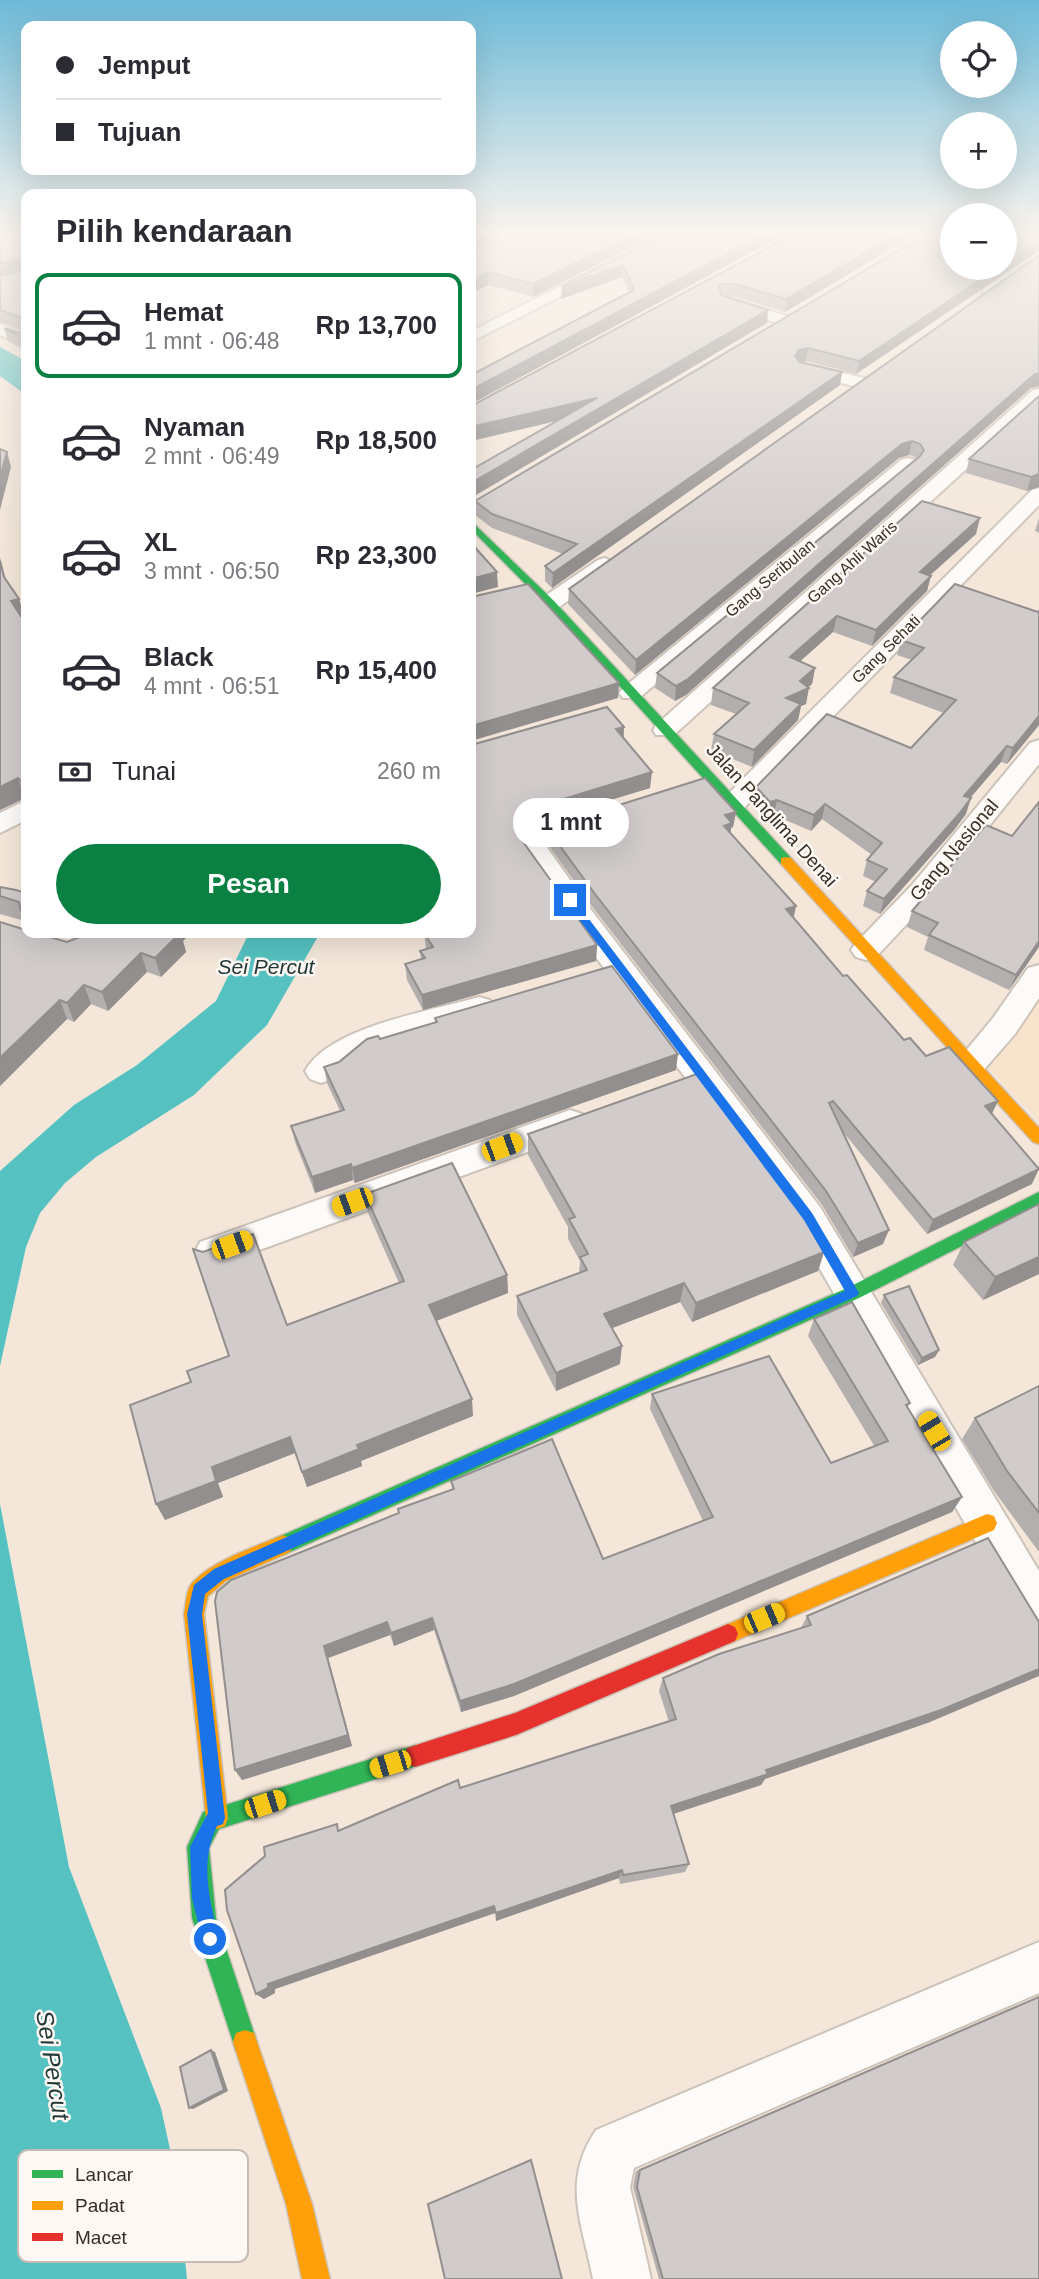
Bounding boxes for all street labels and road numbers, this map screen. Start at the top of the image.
street label: Gang Ahli Waris [804,518,900,606]
street label: Gang Seribulan [722,536,818,620]
street label: Gang Sehati [849,612,923,686]
street label: Jalan Panglima Denai [702,739,842,891]
street label: Gang Nasional [906,795,1002,905]

